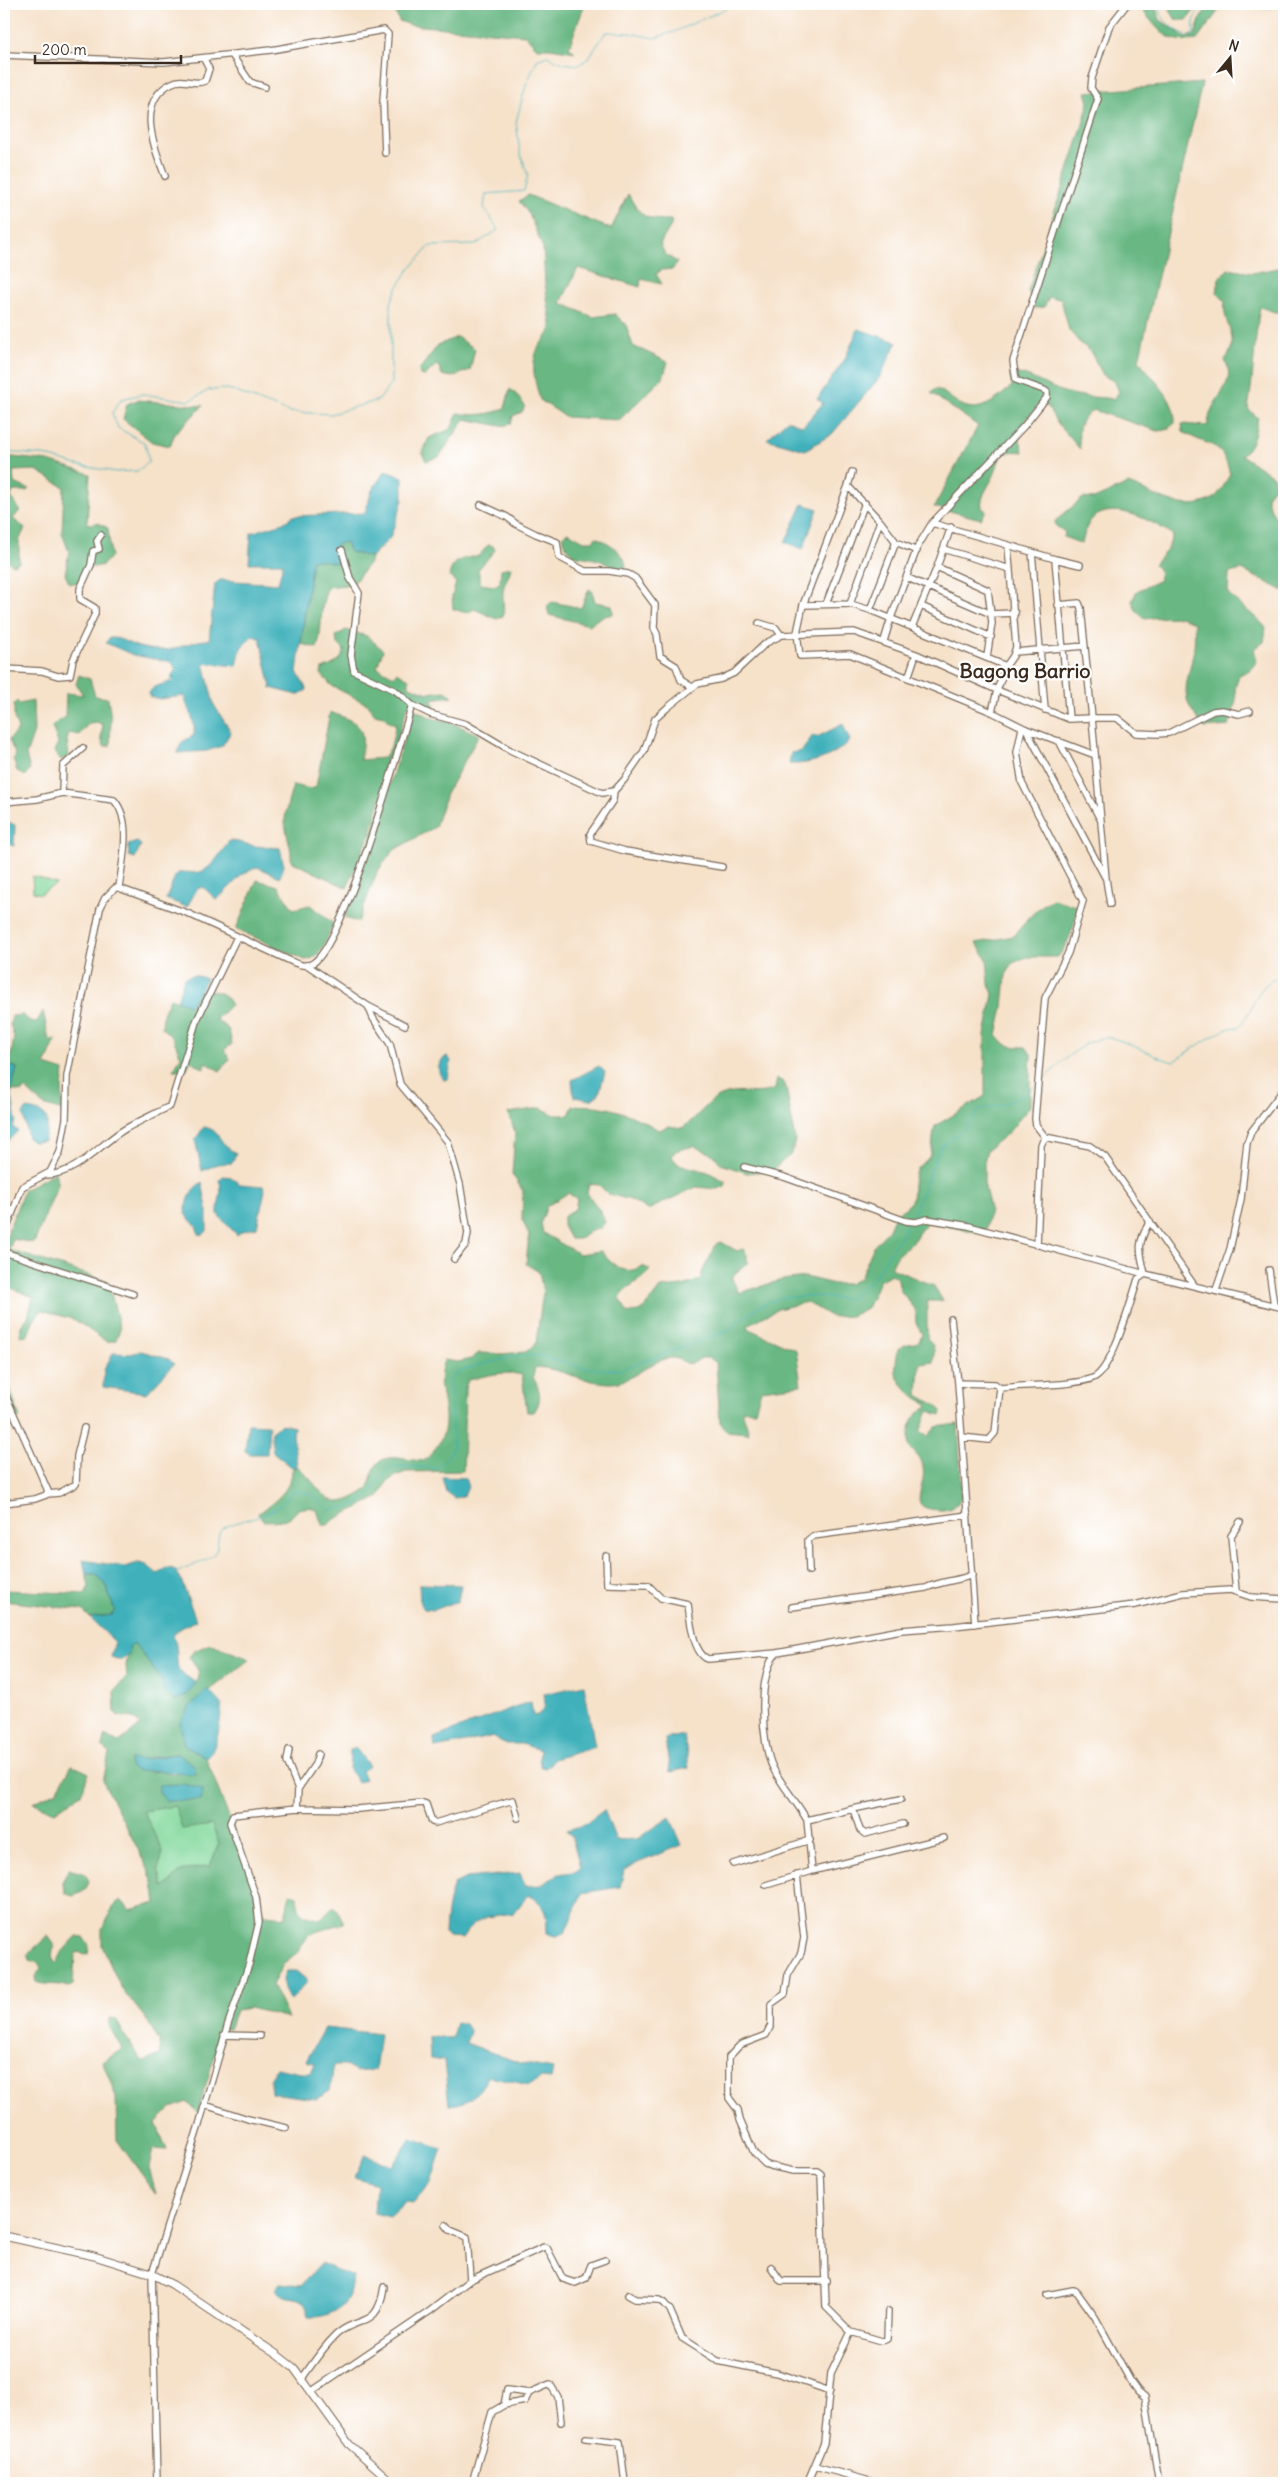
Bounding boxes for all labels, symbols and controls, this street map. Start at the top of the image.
scale bar [35,32,181,64]
north arrow [1206,32,1256,82]
text: N [1227,36,1241,56]
text: 200 m [42,40,87,59]
district label: Bagong Barrio [960,658,1090,683]

